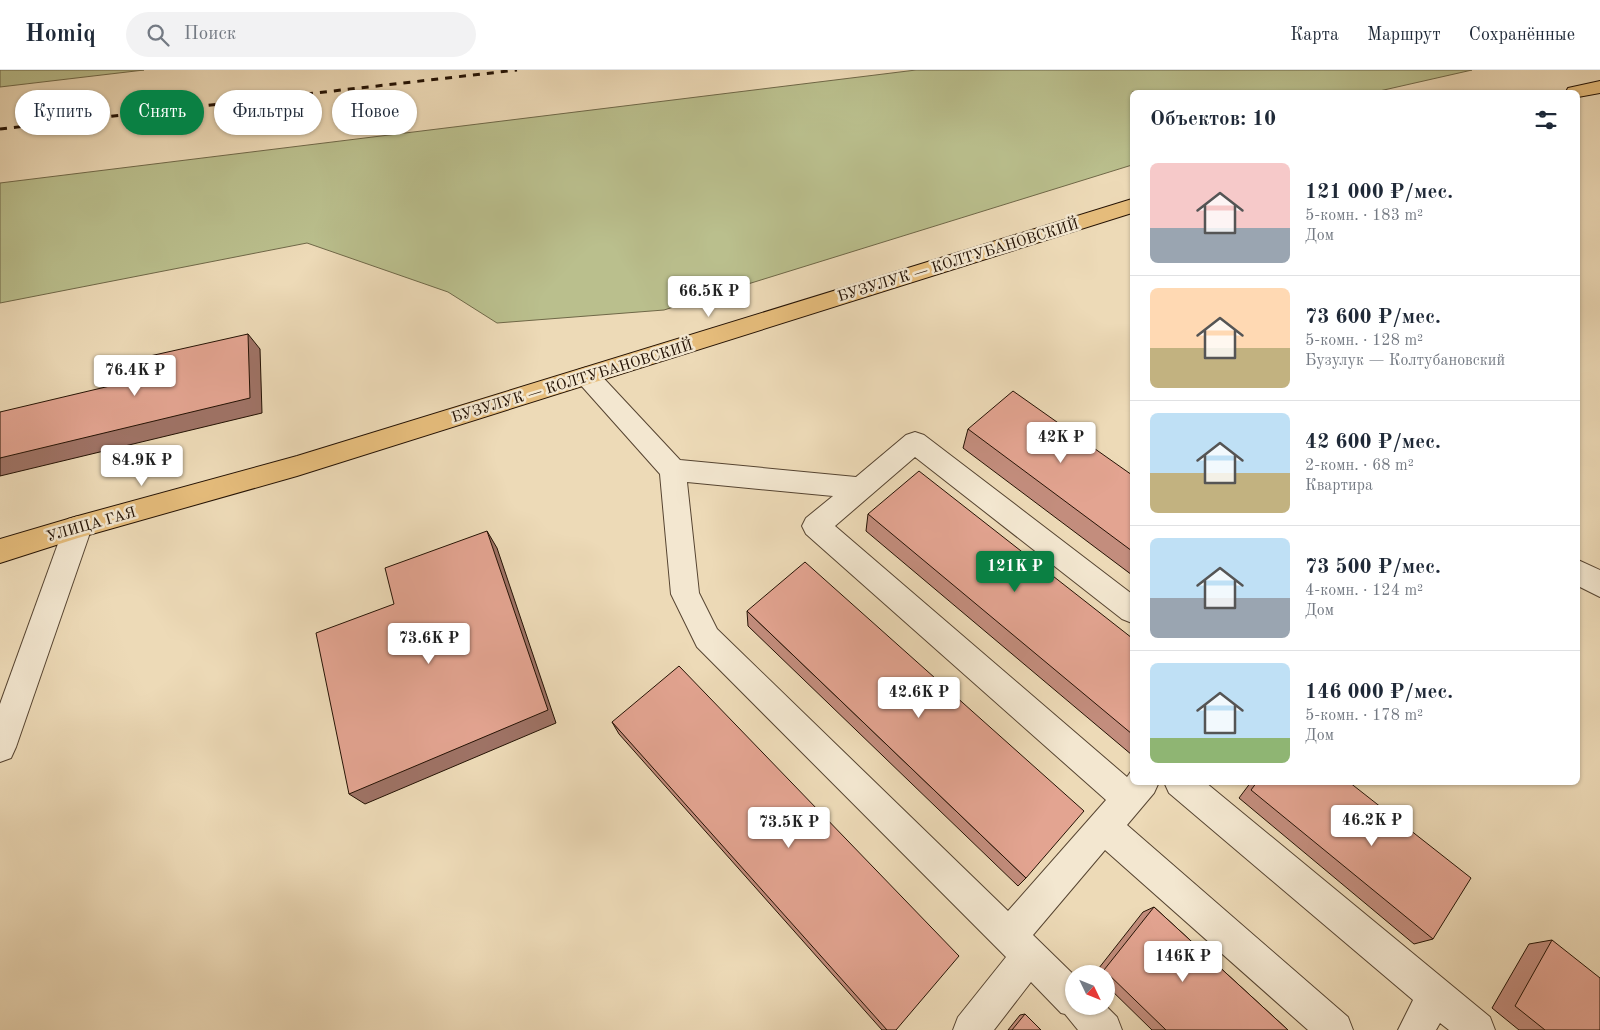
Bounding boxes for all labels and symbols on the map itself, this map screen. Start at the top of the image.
street label: БУЗУЛУК — КОЛТУБАНОВСКИЙ [835,214,1081,305]
pin: 66.5K ₽ [663,276,755,318]
street label: БУЗУЛУК — КОЛТУБАНОВСКИЙ [449,335,695,426]
pin: 76.4K ₽ [89,354,181,397]
pin: 42K ₽ [1026,422,1096,464]
pin: 84.9K ₽ [96,444,188,487]
street label: УЛИЦА ГАЯ [45,506,138,545]
pin: 121K ₽ [974,550,1056,593]
pin: 73.6K ₽ [383,622,475,665]
pin: 42.6K ₽ [873,676,965,719]
pin: 46.2K ₽ [1326,804,1418,847]
pin: 73.5K ₽ [743,806,835,849]
pin: 146K ₽ [1142,940,1224,983]
north arrow [1065,965,1115,1015]

